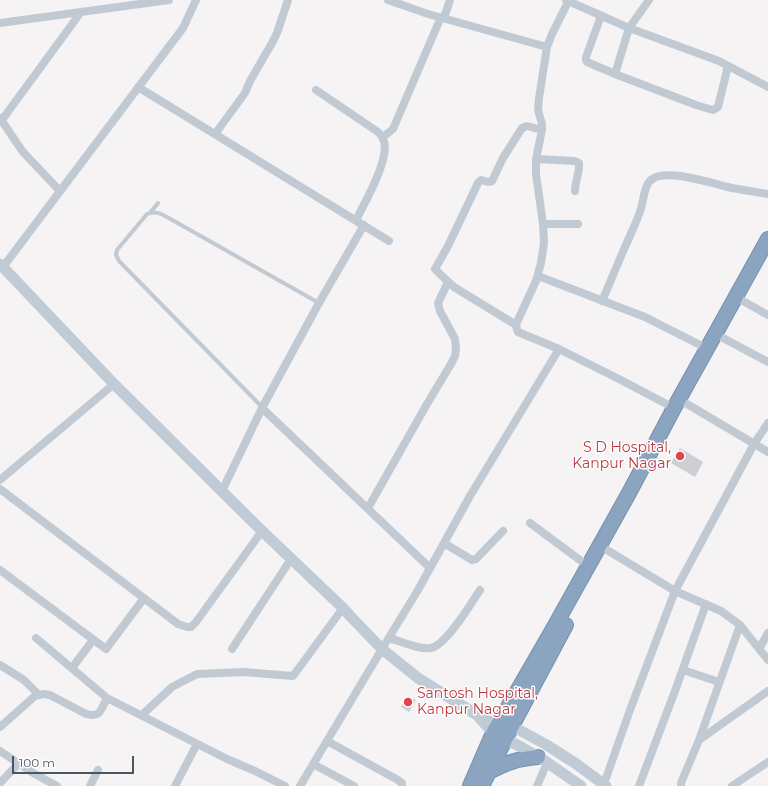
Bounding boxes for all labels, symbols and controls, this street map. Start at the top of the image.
place label: S D Hospital, Kanpur Nagar [572,440,671,472]
marker: S D Hospital, Kanpur Nagar [674,450,686,462]
place label: Santosh Hospital, Kanpur Nagar [417,686,538,718]
marker: Santosh Hospital, Kanpur Nagar [402,696,414,708]
scale bar [14,748,136,774]
text: 100 m [19,755,55,770]

